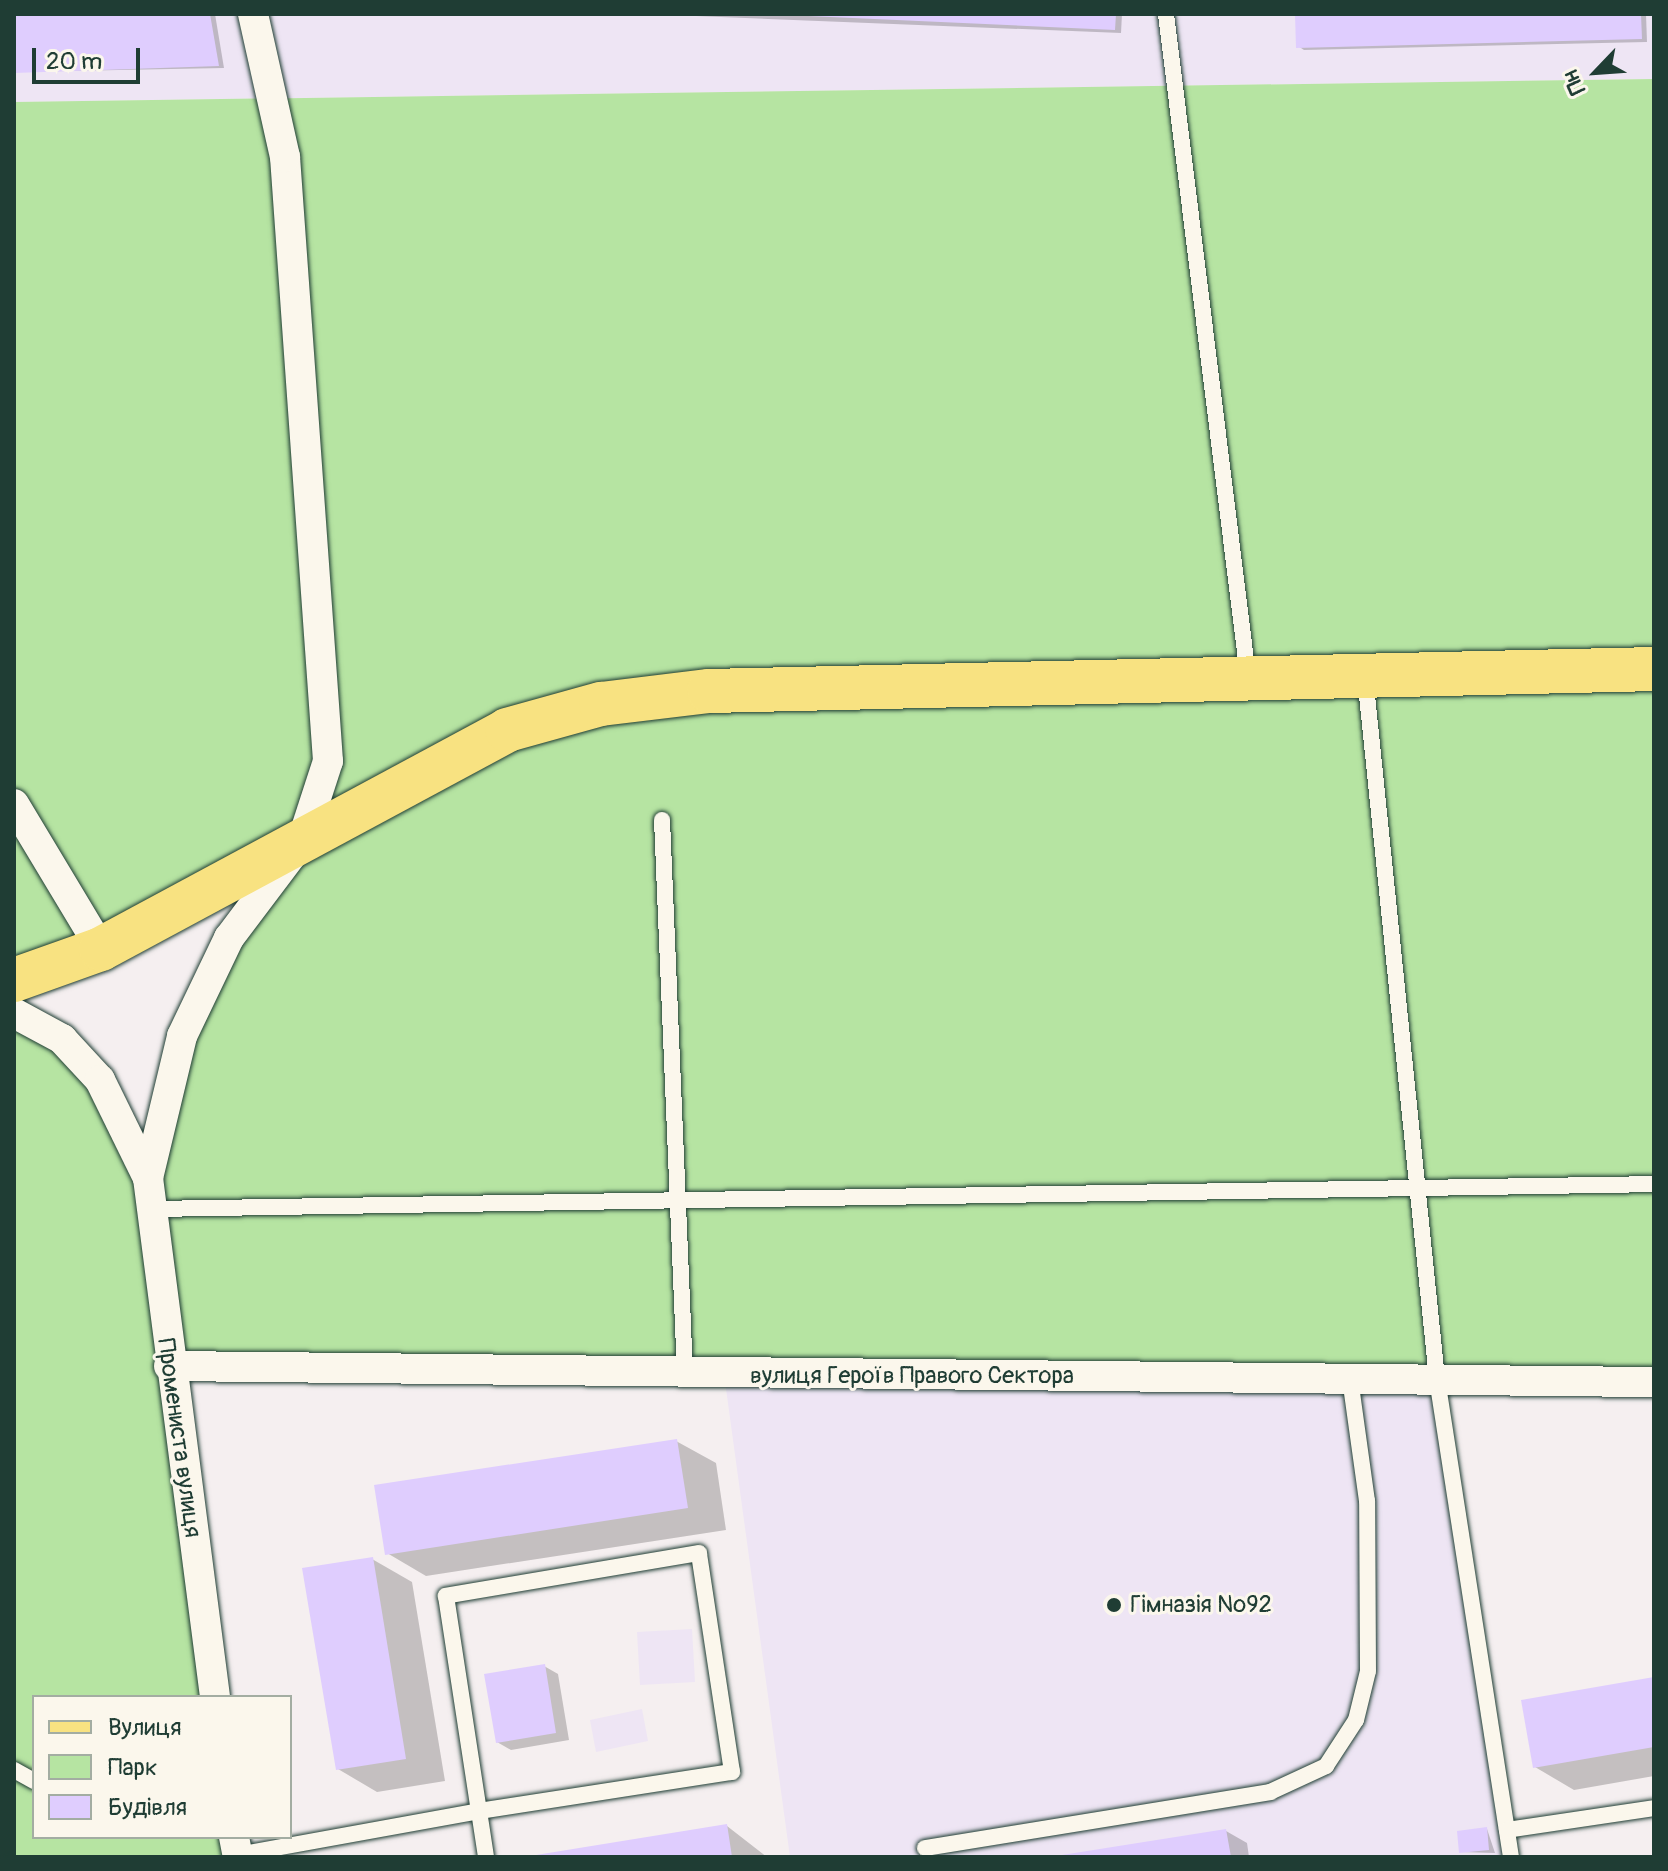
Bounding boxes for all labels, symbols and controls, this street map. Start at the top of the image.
scale bar [36,32,144,82]
north arrow [1556,32,1636,112]
text: 20 m [46,47,102,76]
text: Пн [1556,65,1592,99]
street label: Промениста вулиця [151,1337,207,1539]
street label: вулиця Героїв Правого Сектора [750,1362,1074,1390]
place label: Гімназія №92 [1130,1591,1272,1619]
marker: Гімназія №92 [1105,1596,1123,1614]
legend [32,1695,292,1839]
text: Вулиця [108,1713,181,1742]
text: Парк [108,1753,157,1782]
text: Будівля [108,1793,187,1822]

